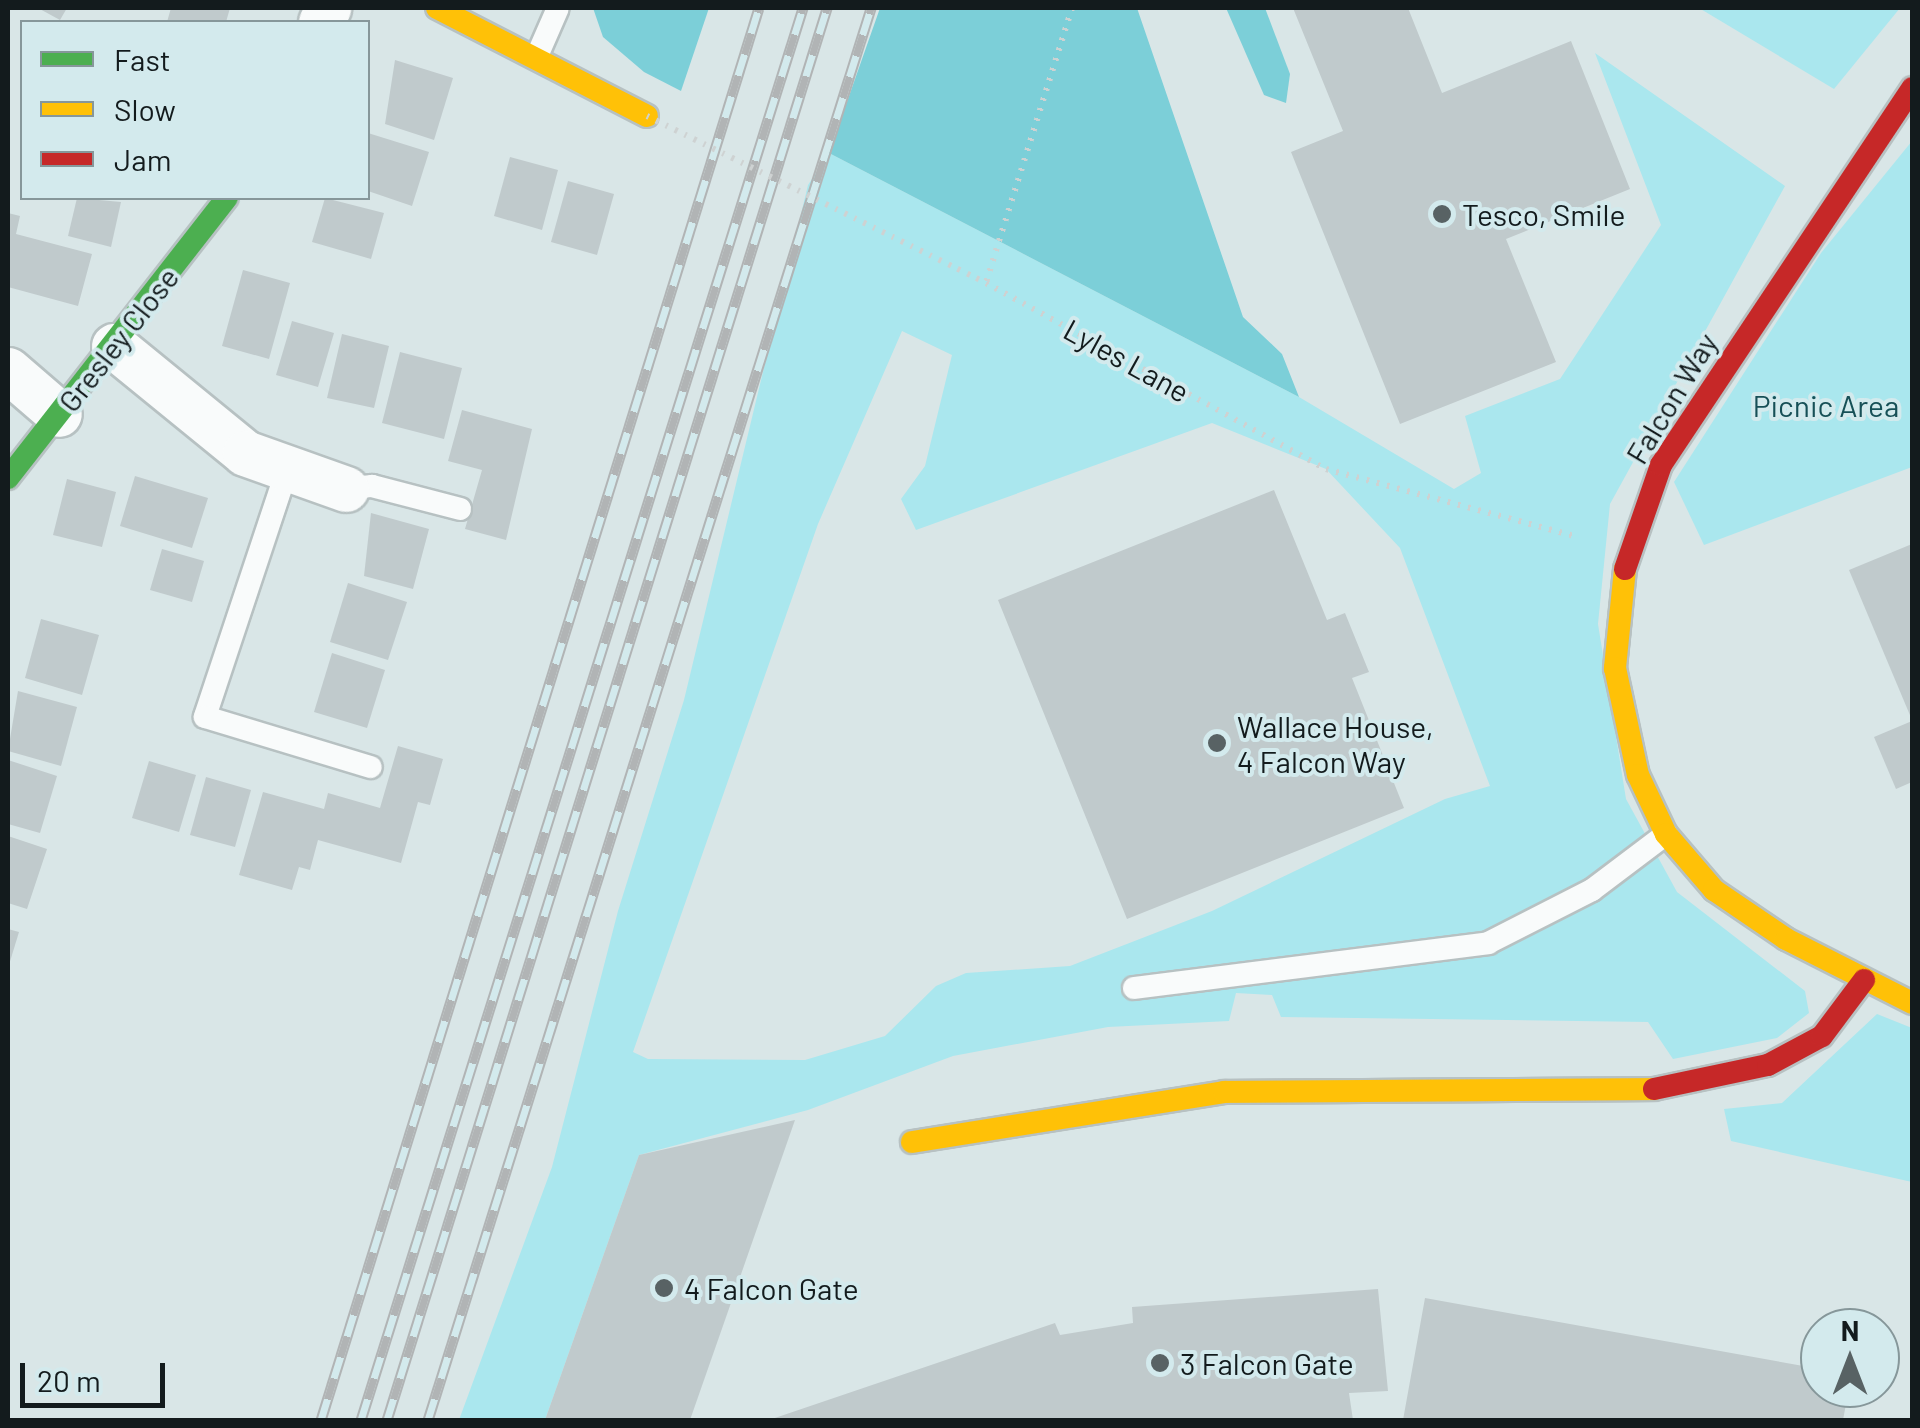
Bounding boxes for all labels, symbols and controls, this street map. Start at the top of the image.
legend [20,20,370,200]
text: Fast [114,41,171,77]
text: Slow [114,91,176,127]
text: Jam [114,141,171,177]
place label: Tesco, Smile [1462,196,1625,232]
marker: Tesco, Smile [1431,203,1453,225]
street label: Gresley Close [50,260,186,418]
street label: Lyles Lane [1058,311,1196,409]
street label: Falcon Way [1618,326,1724,470]
park label: Picnic Area [1753,387,1899,423]
place label: Wallace House, 4 Falcon Way [1237,708,1434,778]
marker: Wallace House, 4 Falcon Way [1206,732,1228,754]
place label: 4 Falcon Gate [684,1270,859,1306]
marker: 4 Falcon Gate [653,1277,675,1299]
north arrow [1800,1308,1900,1408]
text: N [1841,1313,1859,1347]
scale bar [25,1343,170,1405]
place label: 3 Falcon Gate [1180,1345,1354,1381]
marker: 3 Falcon Gate [1149,1352,1171,1374]
text: 20 m [37,1362,101,1398]

